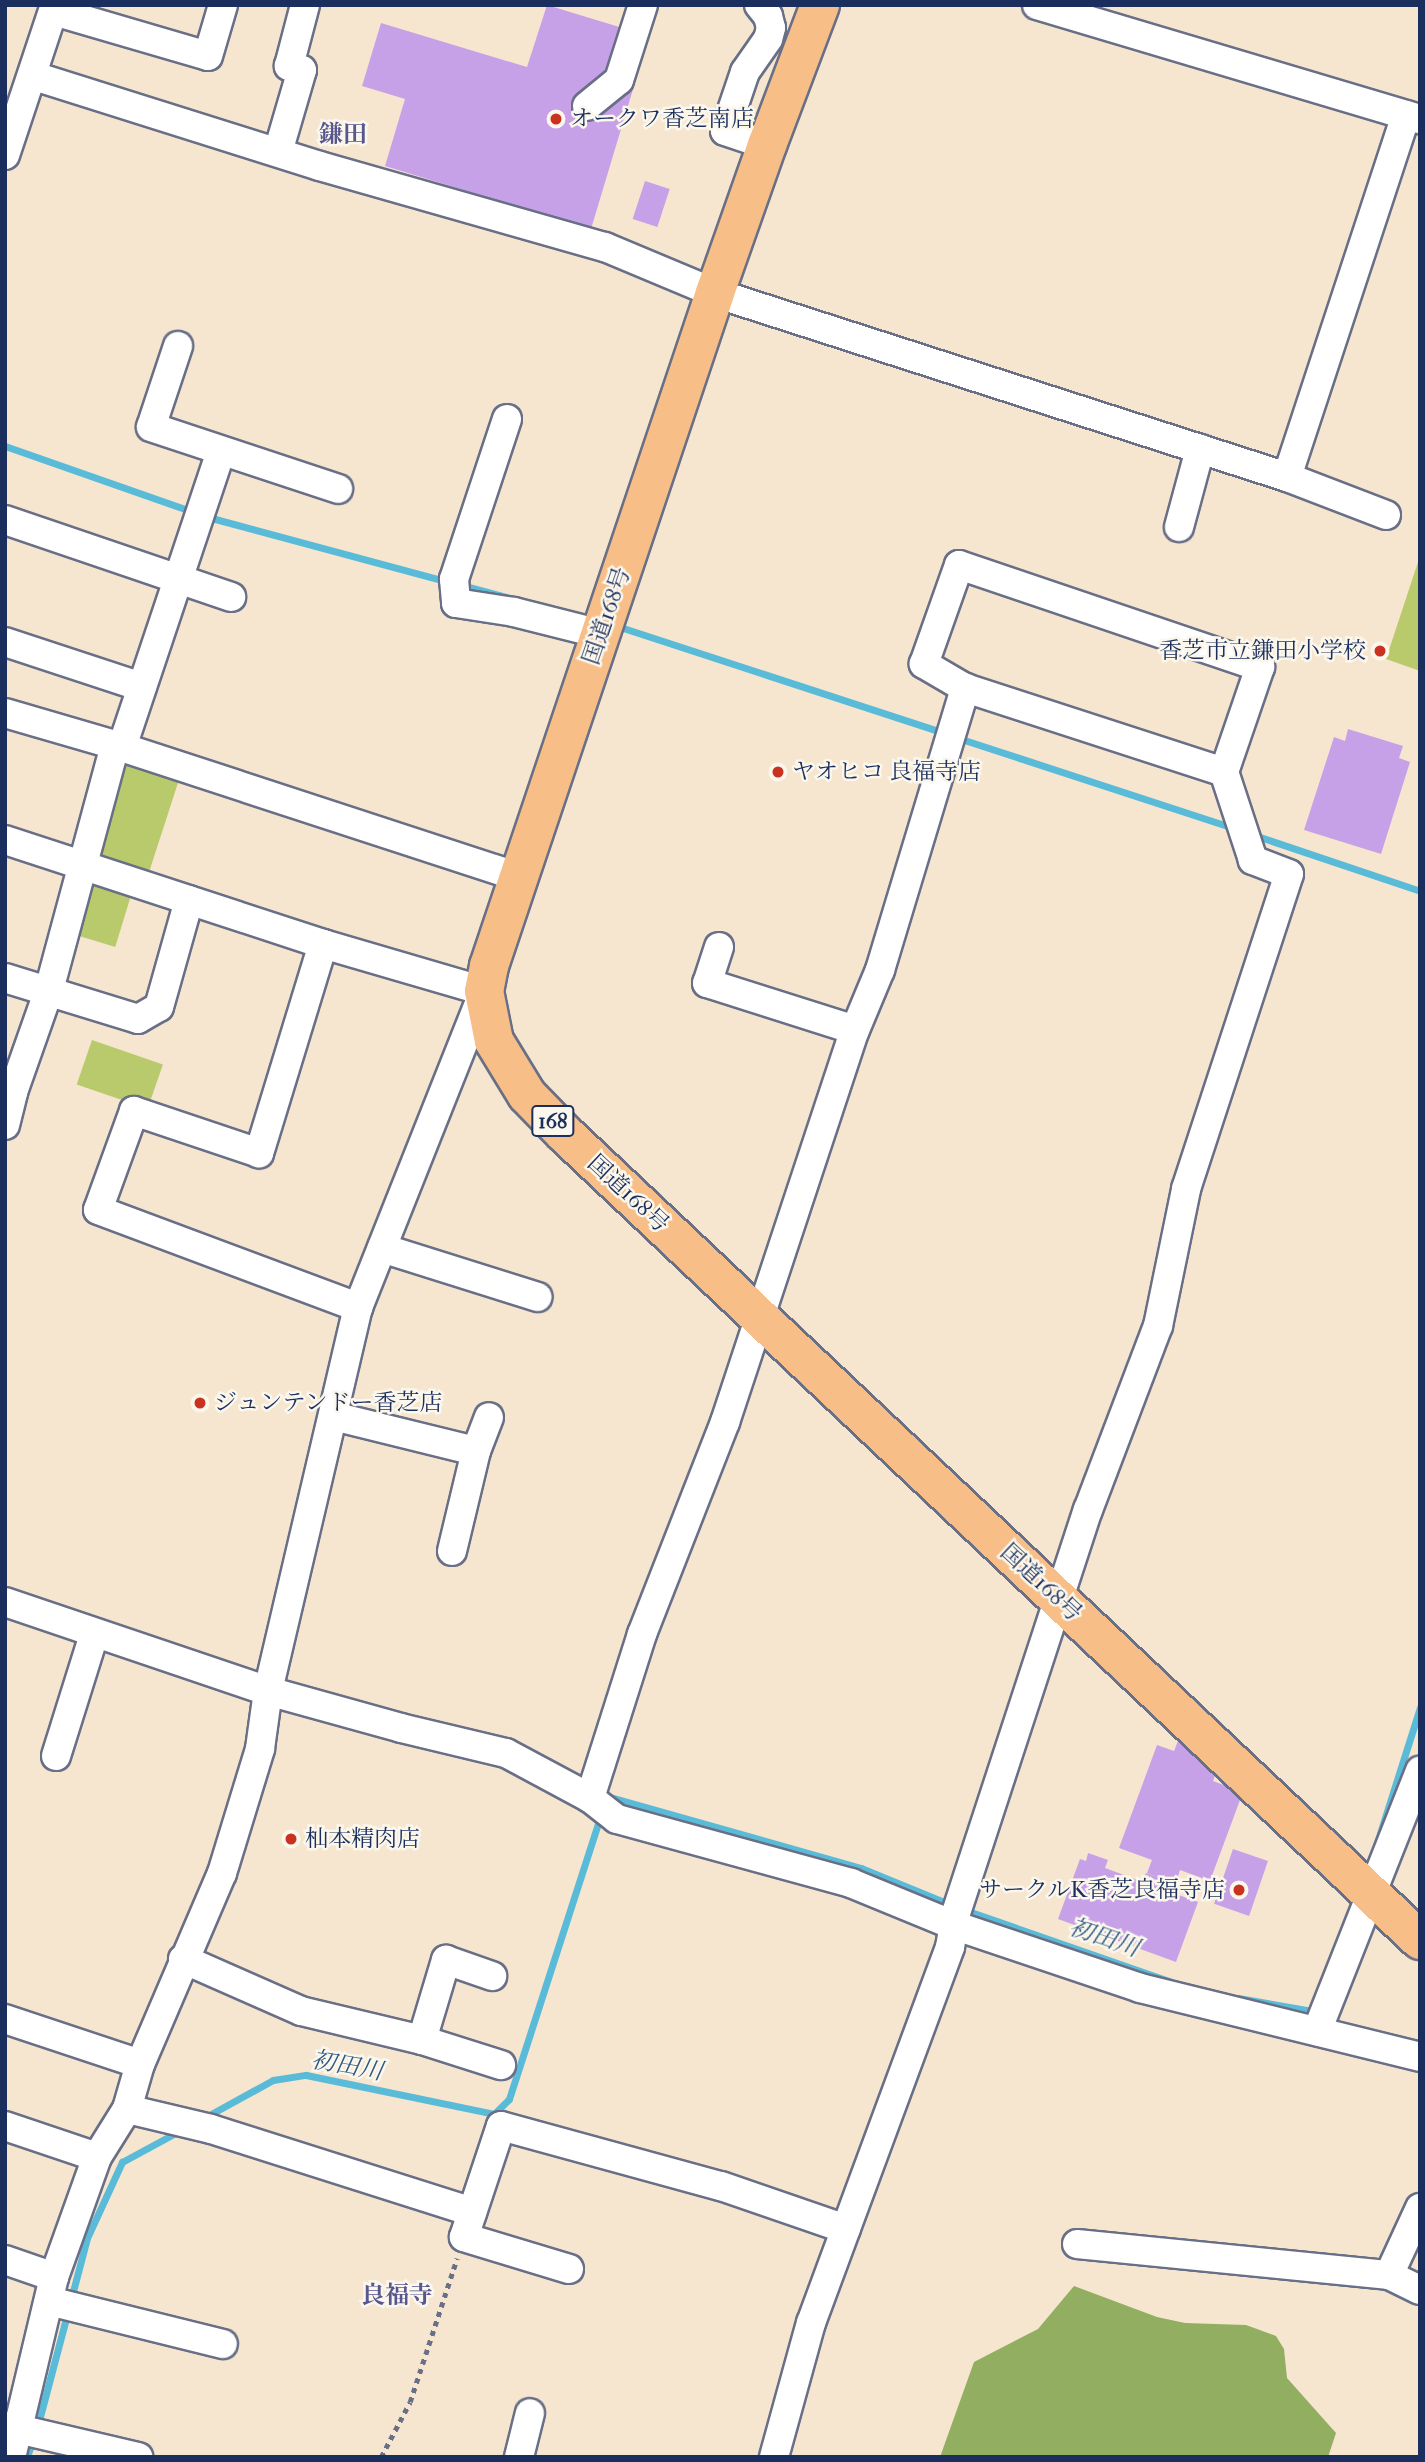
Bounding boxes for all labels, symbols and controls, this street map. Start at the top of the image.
place label: オークワ香芝南店 [570,105,754,133]
marker: オークワ香芝南店 [548,111,564,127]
district label: 鎌田 [319,121,367,149]
street label: 国道168号 [577,564,637,668]
place label: 香芝市立鎌田小学校 [1159,637,1366,665]
marker: 香芝市立鎌田小学校 [1372,643,1388,659]
place label: ヤオヒコ 良福寺店 [792,758,981,786]
marker: ヤオヒコ 良福寺店 [770,764,786,780]
road number: 168 [530,1104,576,1138]
street label: 国道168号 [582,1149,674,1239]
place label: ジュンテンドー香芝店 [214,1389,444,1417]
marker: ジュンテンドー香芝店 [192,1395,208,1411]
street label: 国道168号 [995,1538,1087,1628]
place label: 杣本精肉店 [305,1825,420,1853]
marker: 杣本精肉店 [283,1831,299,1847]
place label: サークルK香芝良福寺店 [978,1876,1225,1904]
marker: サークルK香芝良福寺店 [1231,1882,1247,1898]
water label: 初田川 [1065,1913,1143,1963]
water label: 初田川 [309,2046,385,2086]
district label: 良福寺 [361,2282,433,2310]

